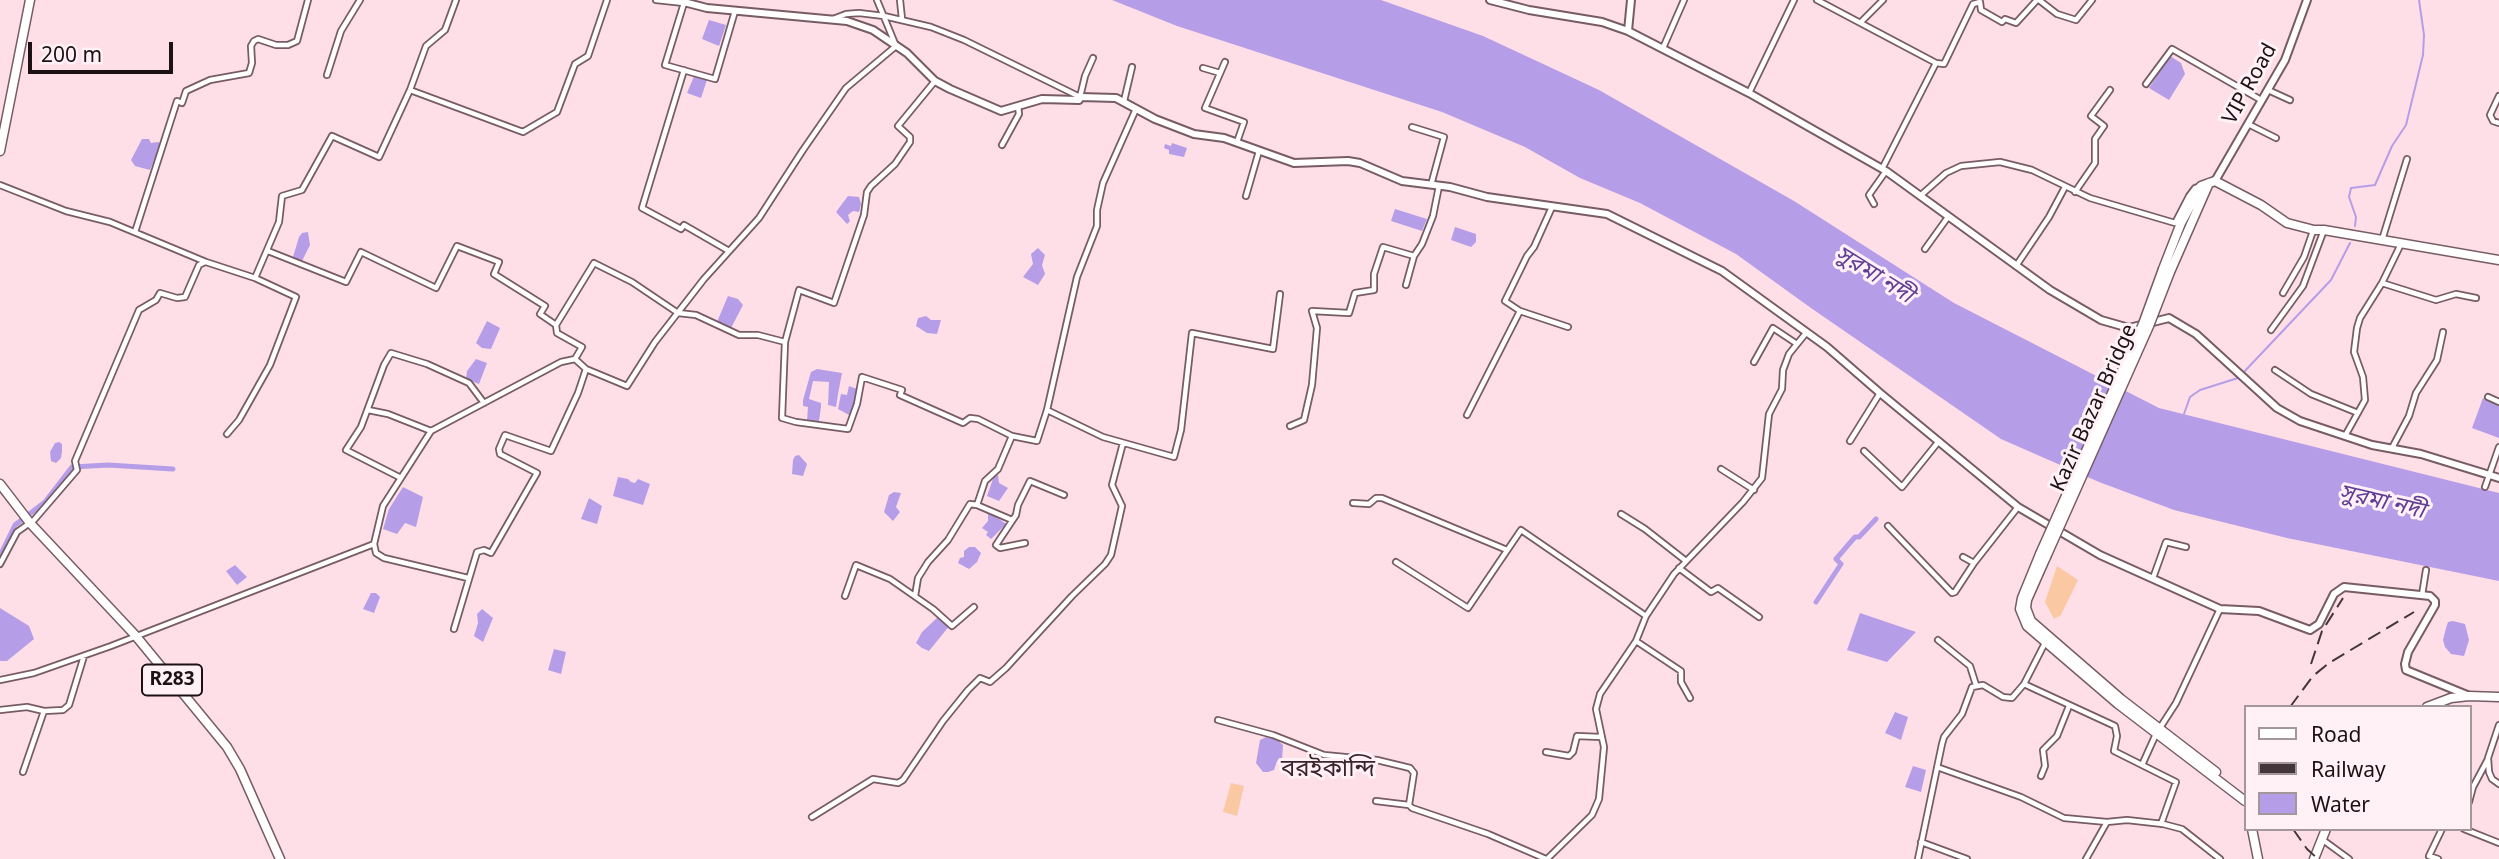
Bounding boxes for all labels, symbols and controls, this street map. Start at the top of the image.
scale bar [32,28,177,72]
street label: VIP Road [2218,39,2282,129]
text: 200 m [41,40,102,68]
water label: সুরমা নদী [1830,240,1918,310]
street label: Kazir Bazar Bridge [2046,320,2142,496]
water label: সুরমা নদী [2337,479,2427,525]
road number: R283 [142,664,202,695]
legend [2244,705,2471,831]
text: Road [2311,720,2361,748]
district label: বরইকান্দি [1281,755,1375,783]
text: Railway [2311,755,2386,783]
text: Water [2311,790,2370,818]

